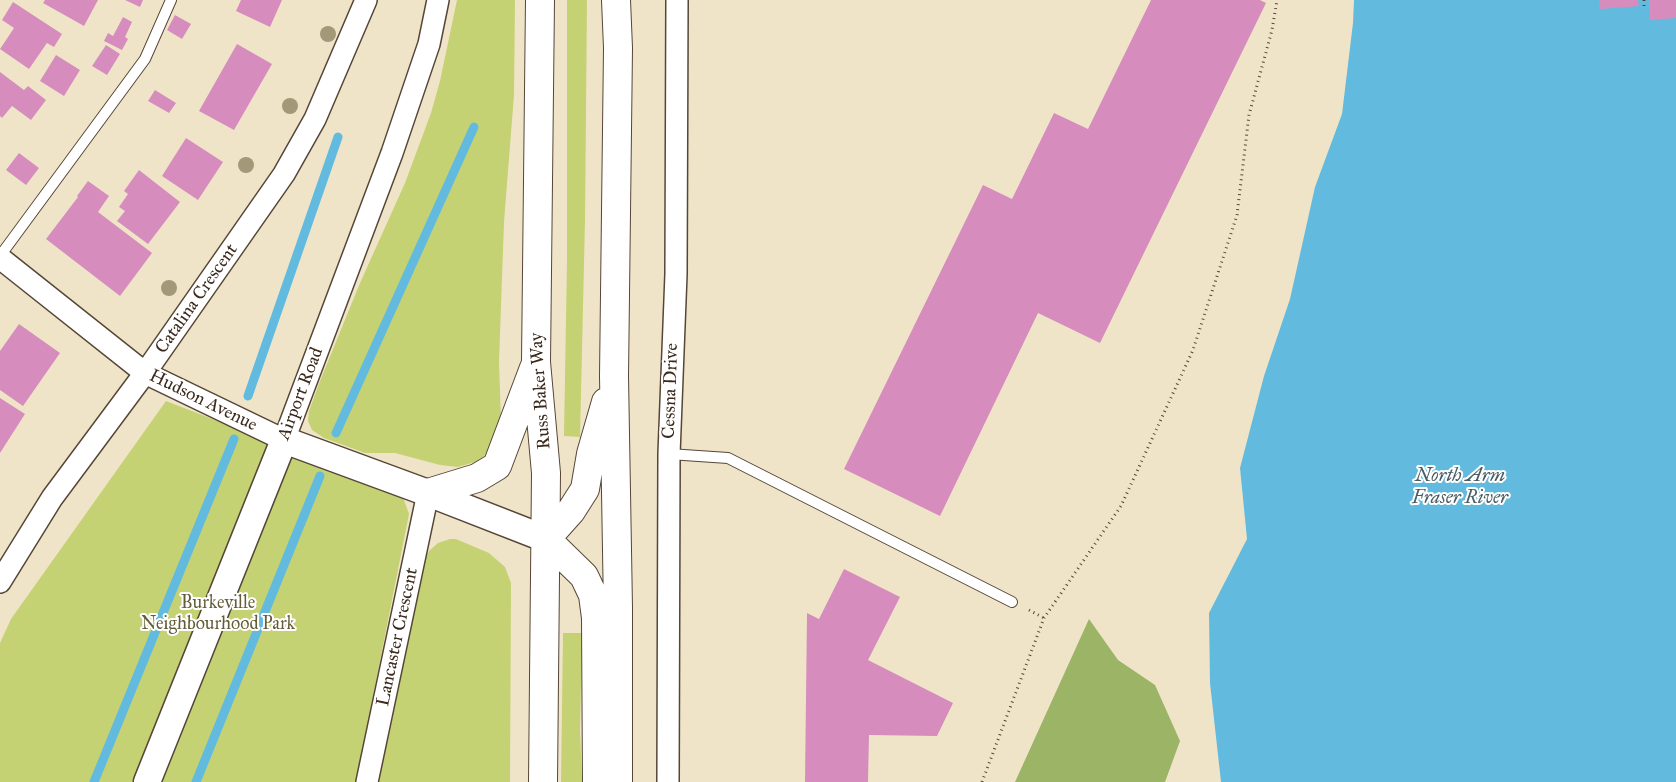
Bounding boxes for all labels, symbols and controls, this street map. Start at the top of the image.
street label: Catalina Crescent [151,240,243,358]
street label: Russ Baker Way [526,332,556,450]
street label: Cessna Drive [659,343,683,439]
street label: Airport Road [273,345,329,443]
street label: Hudson Avenue [145,366,261,436]
water label: North Arm Fraser River [1412,465,1508,509]
street label: Lancaster Crescent [373,566,423,708]
park label: Burkeville Neighbourhood Park [141,593,295,636]

